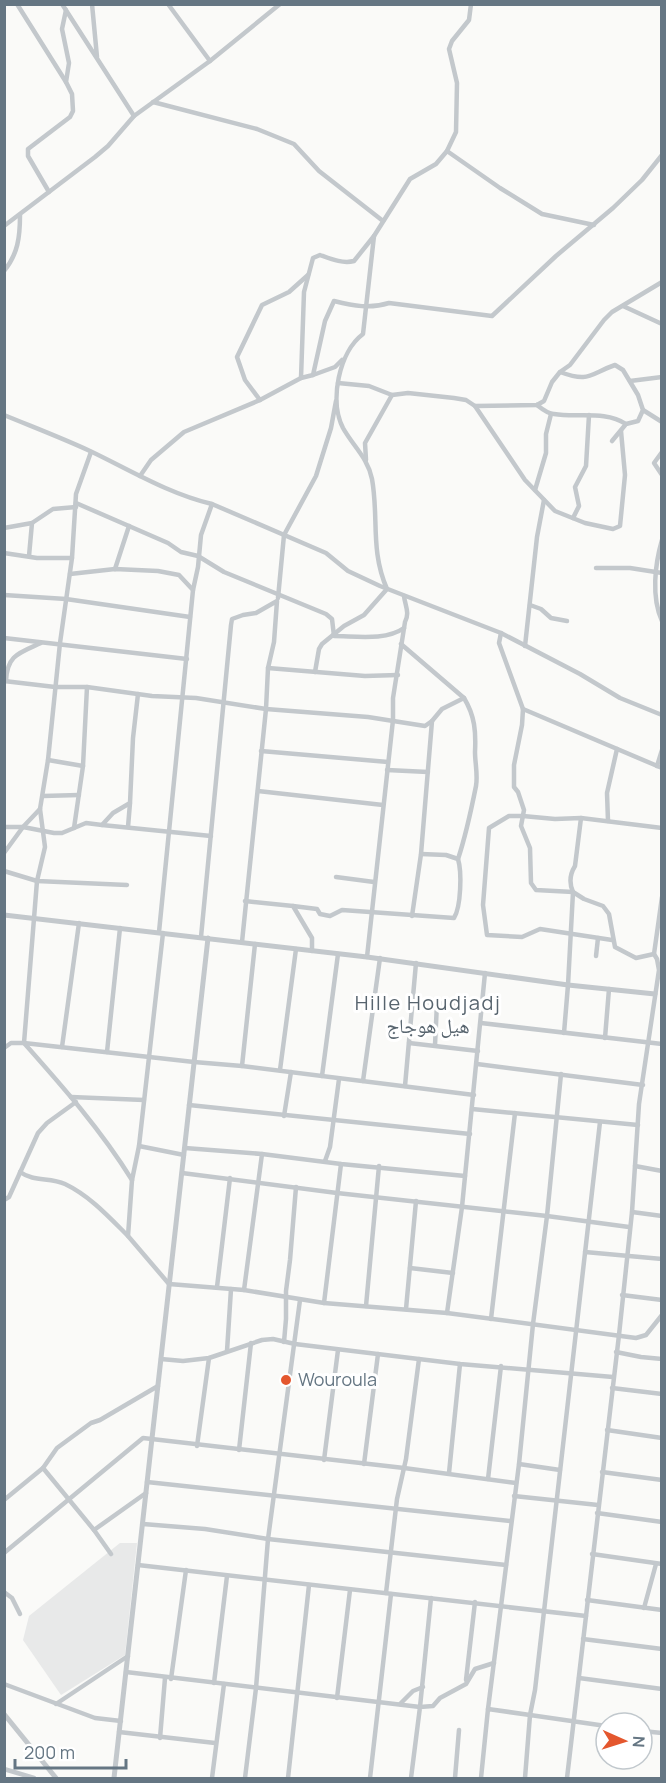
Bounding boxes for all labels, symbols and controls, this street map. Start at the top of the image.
district label: Hille Houdjadj هيل هوجاج [355,989,501,1039]
place label: Wouroula [298,1367,377,1391]
marker: Wouroula [279,1373,293,1387]
north arrow [594,1711,654,1771]
scale bar [15,1732,126,1770]
text: N [628,1735,650,1748]
text: 200 m [24,1740,75,1764]

